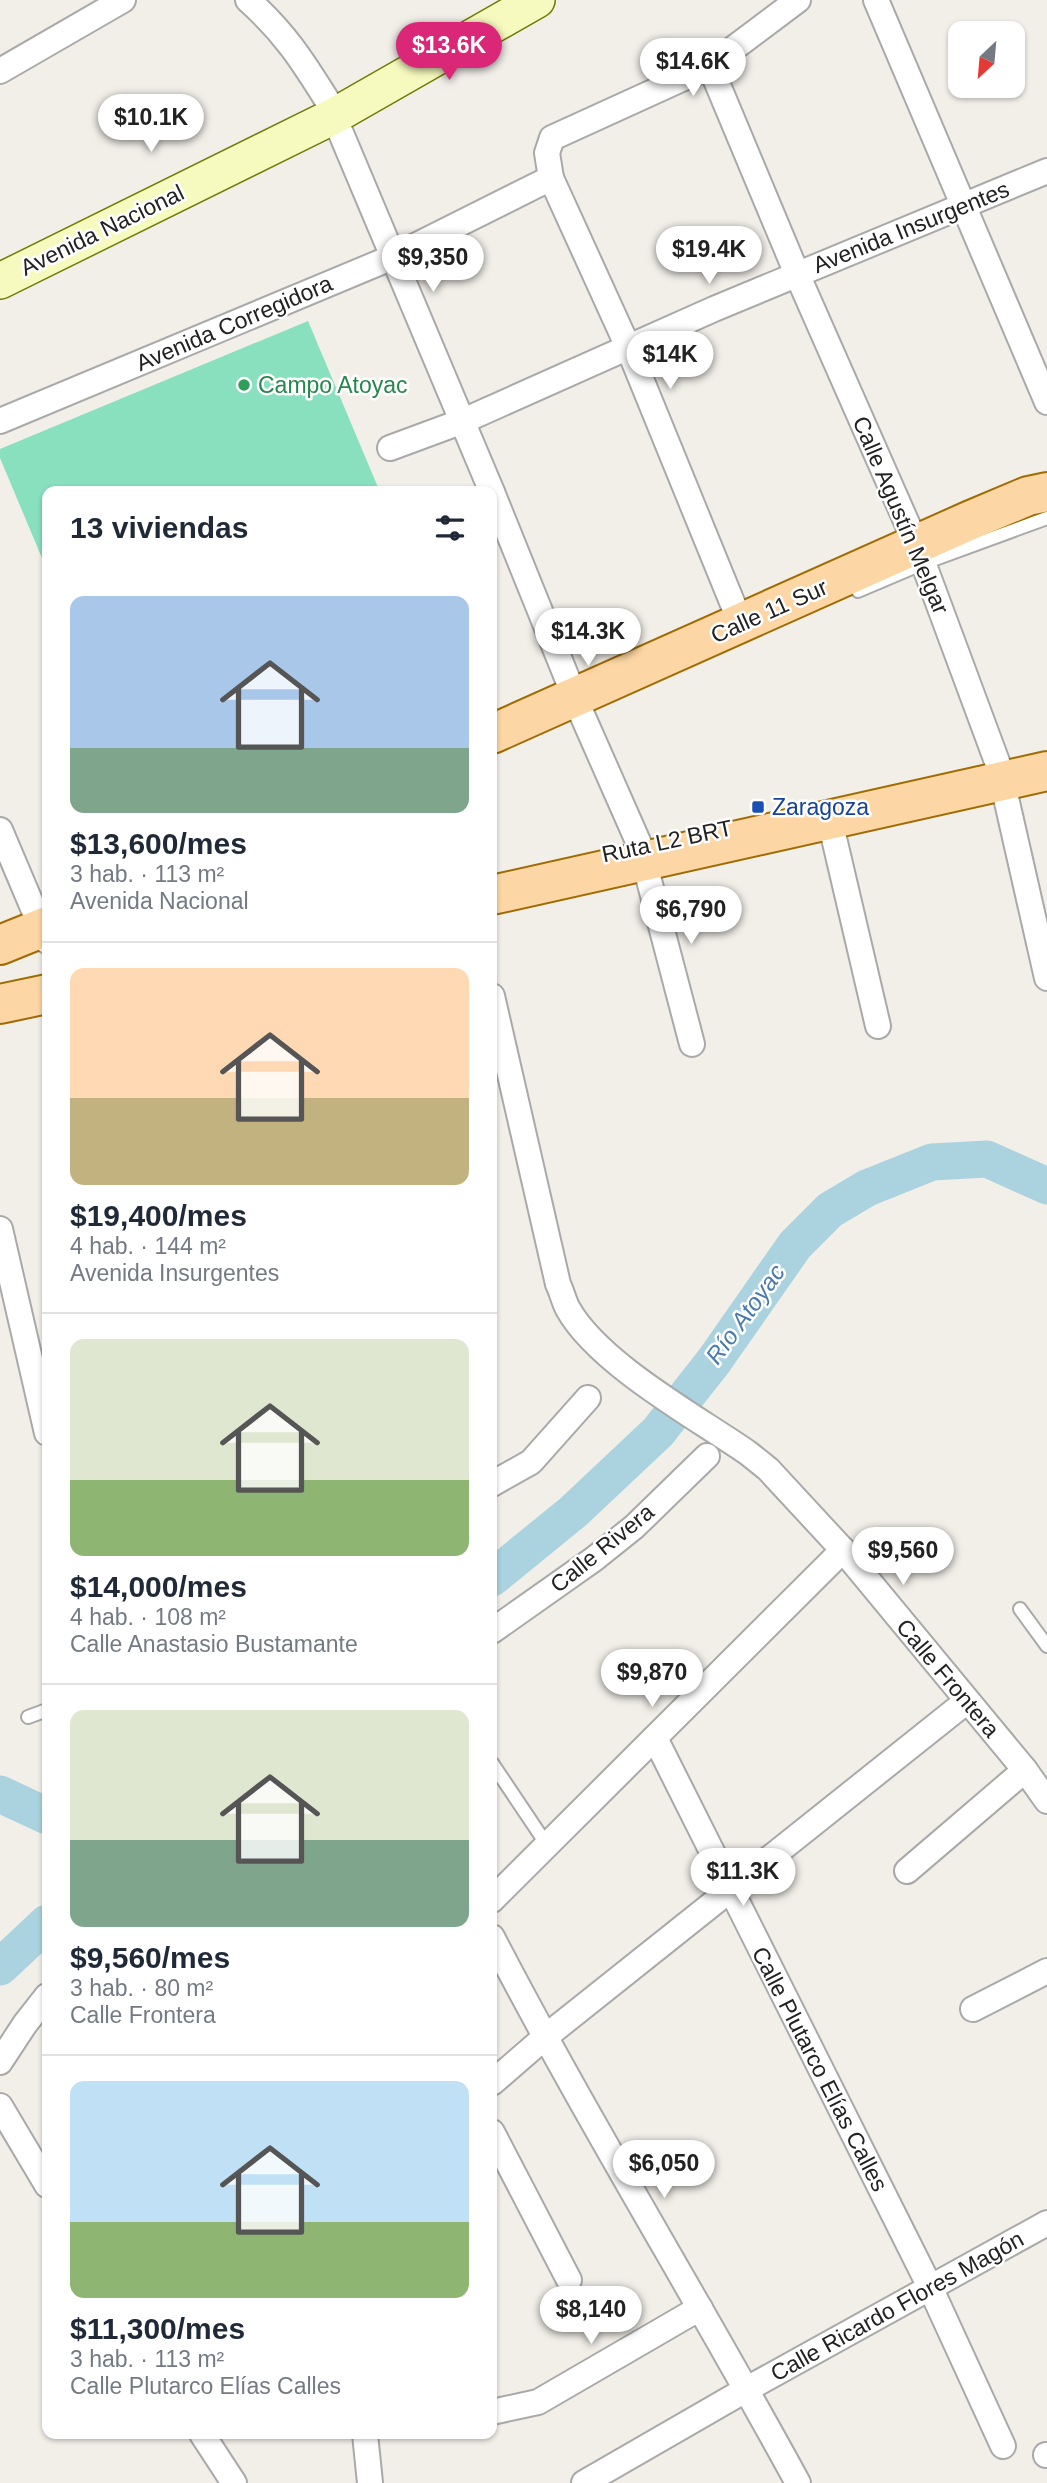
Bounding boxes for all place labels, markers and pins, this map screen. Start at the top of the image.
pin: $13.6K [392,22,506,82]
pin: $14.6K [636,38,750,98]
pin: $10.1K [94,94,208,154]
pin: $19.4K [652,226,766,286]
pin: $9,350 [376,234,490,294]
pin: $14K [629,332,711,391]
place label: Campo Atoyac [258,372,408,398]
marker: Campo Atoyac [236,377,252,393]
pin: $14.3K [531,608,645,668]
place label: Zaragoza [772,794,869,820]
marker: Zaragoza [750,799,766,815]
pin: $6,790 [634,886,748,946]
pin: $9,560 [846,1528,960,1587]
pin: $9,870 [595,1650,709,1709]
pin: $11.3K [686,1848,800,1908]
pin: $6,050 [607,2140,721,2200]
pin: $8,140 [534,2286,648,2346]

